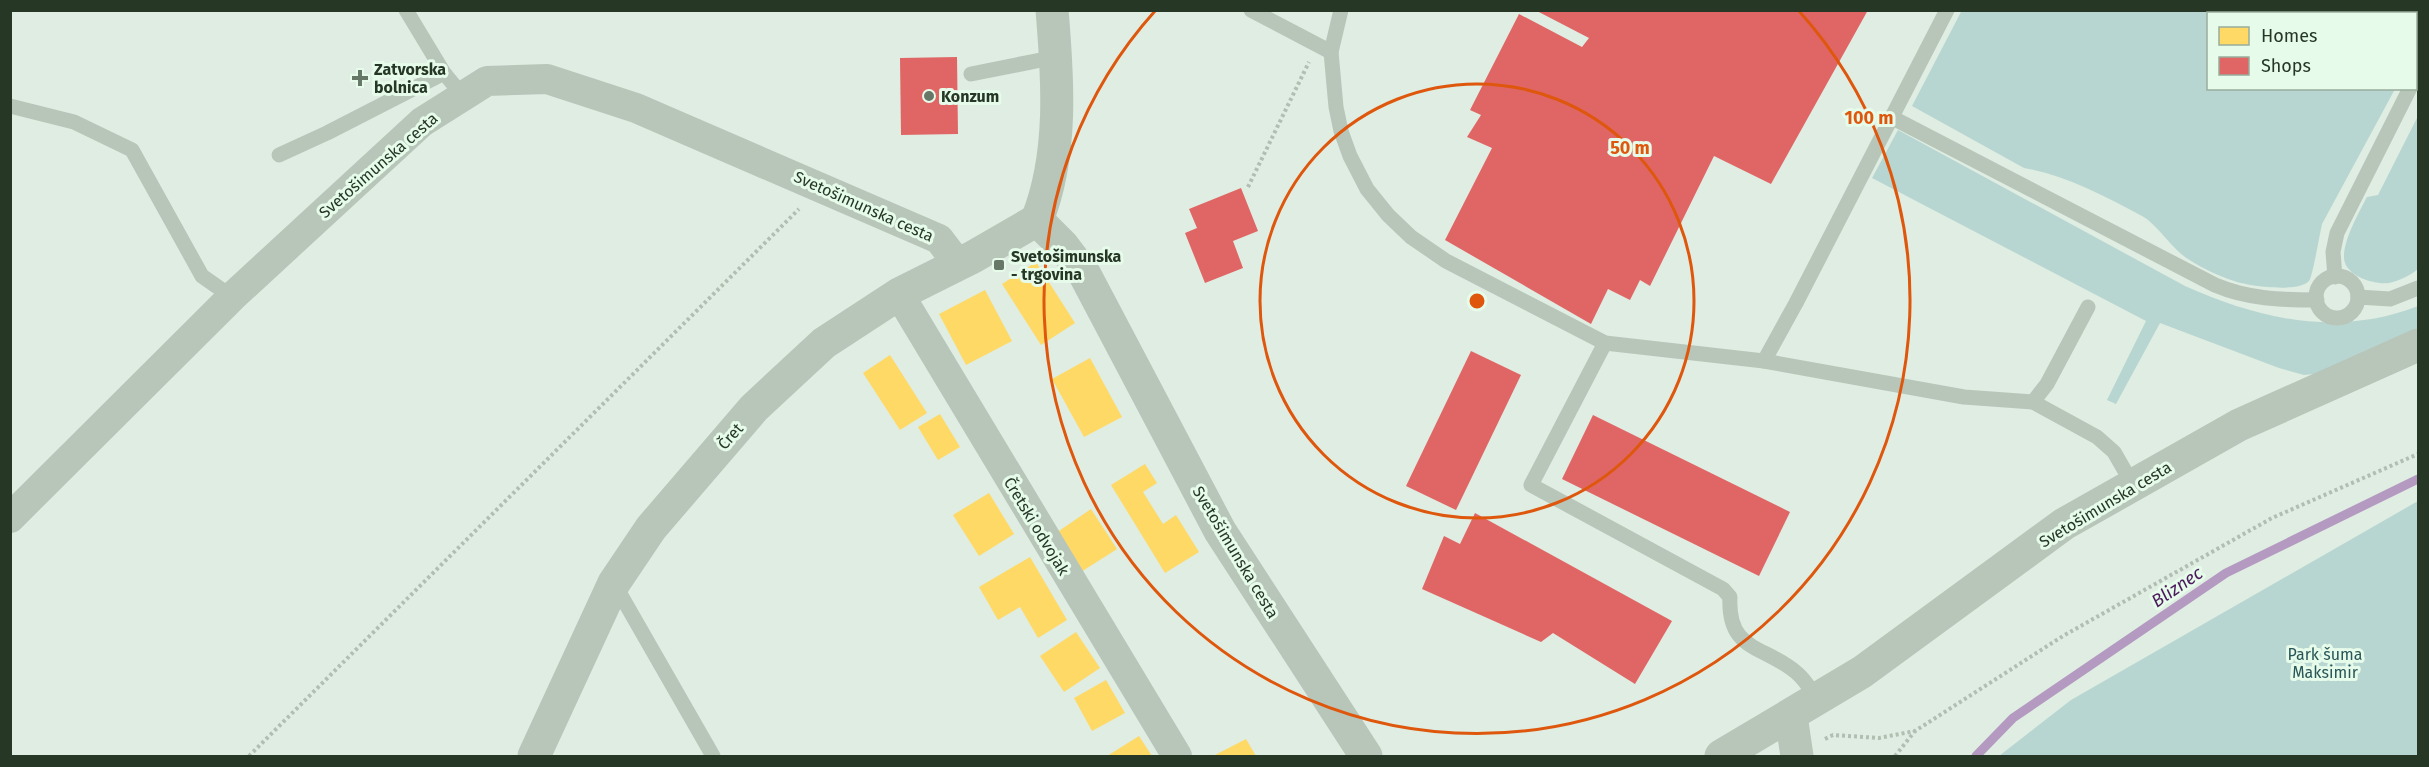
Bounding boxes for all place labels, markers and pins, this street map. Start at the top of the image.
place label: Zatvorska bolnica [374,60,446,97]
marker: Zatvorska bolnica [351,69,369,87]
place label: Konzum [941,87,999,106]
marker: Konzum [922,89,936,103]
place label: Svetošimunska - trgovina [1011,247,1122,284]
marker: Svetošimunska - trgovina [992,258,1006,272]
centre of rings [1467,291,1487,311]

